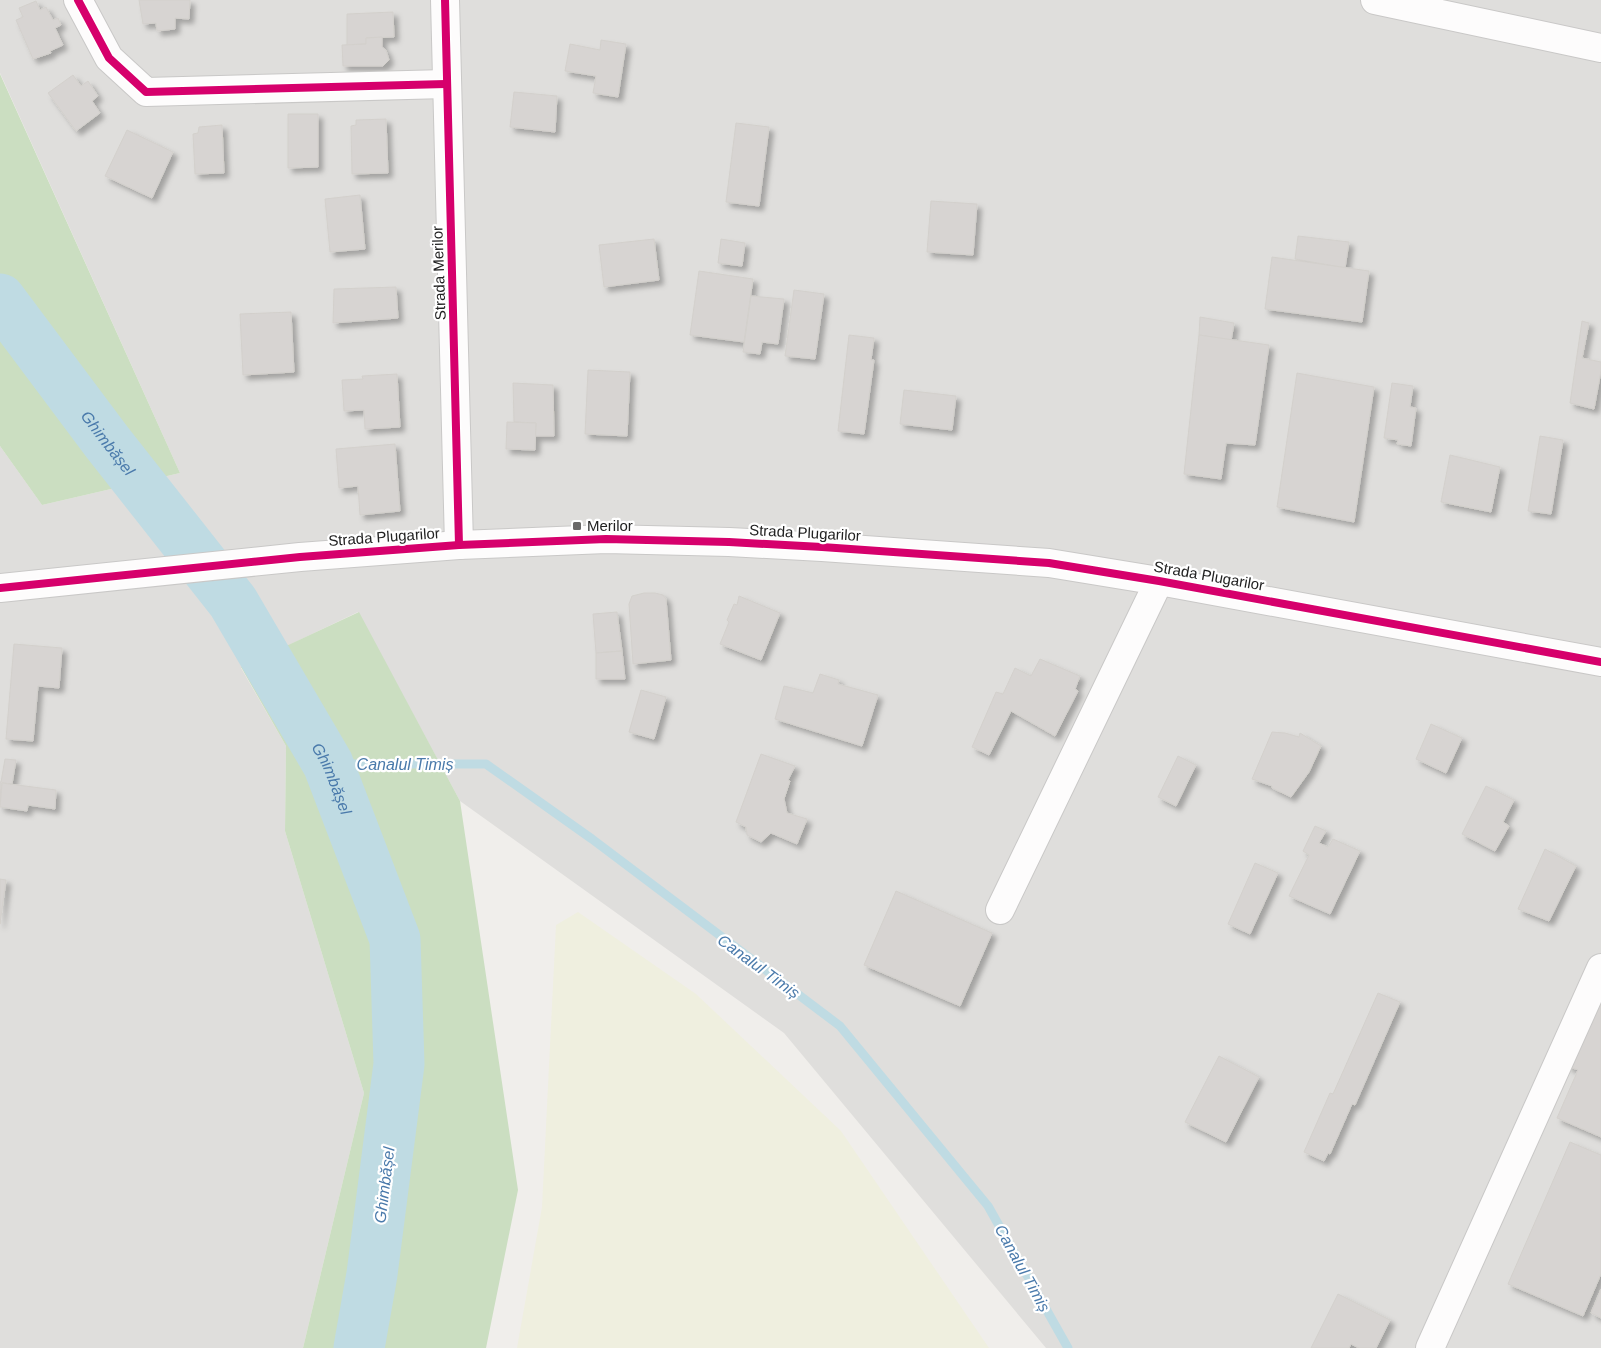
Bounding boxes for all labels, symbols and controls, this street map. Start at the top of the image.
street label: Strada Merilor [428,226,449,320]
water label: Ghimbășel [78,408,138,479]
place label: Merilor [587,517,633,534]
marker: Merilor [571,520,583,532]
street label: Strada Plugarilor [749,521,861,544]
street label: Strada Plugarilor [328,524,440,549]
street label: Strada Plugarilor [1153,557,1266,594]
water label: Ghimbășel [308,740,355,817]
water label: Canalul Timiș [357,756,453,773]
water label: Canalul Timiș [715,931,803,1002]
water label: Ghimbășel [371,1146,398,1224]
water label: Canalul Timiș [992,1222,1053,1315]

